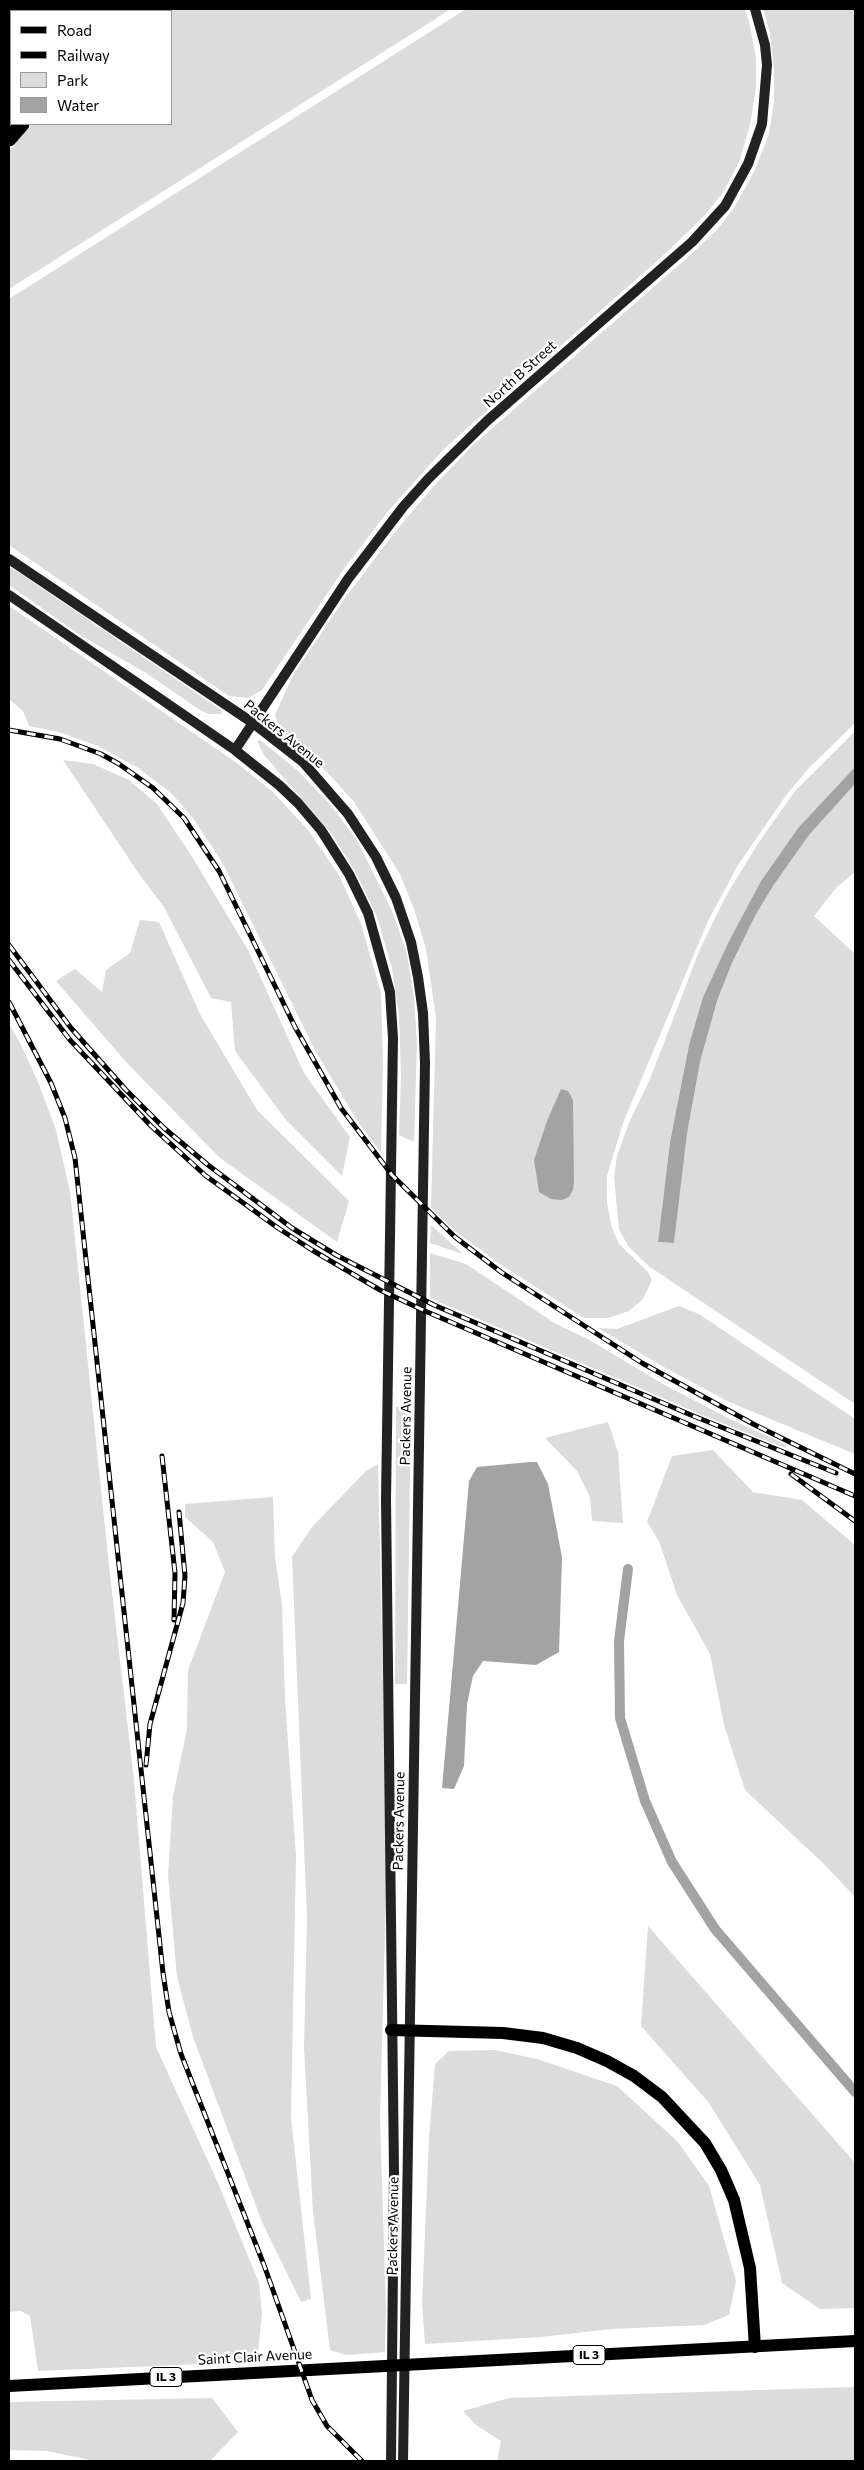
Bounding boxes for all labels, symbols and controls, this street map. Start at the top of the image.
legend [10,10,172,125]
text: Road [57,21,92,39]
text: Railway [57,46,110,64]
text: Park [57,71,88,89]
text: Water [57,96,99,114]
street label: North B Street [480,337,560,411]
street label: Packers Avenue [240,696,328,772]
street label: Packers Avenue [397,1366,415,1466]
street label: Packers Avenue [390,1771,408,1871]
street label: Packers Avenue [384,2176,402,2276]
street label: Saint Clair Avenue [197,2346,313,2368]
road number: IL 3 [573,2346,605,2364]
road number: IL 3 [150,2368,182,2386]

